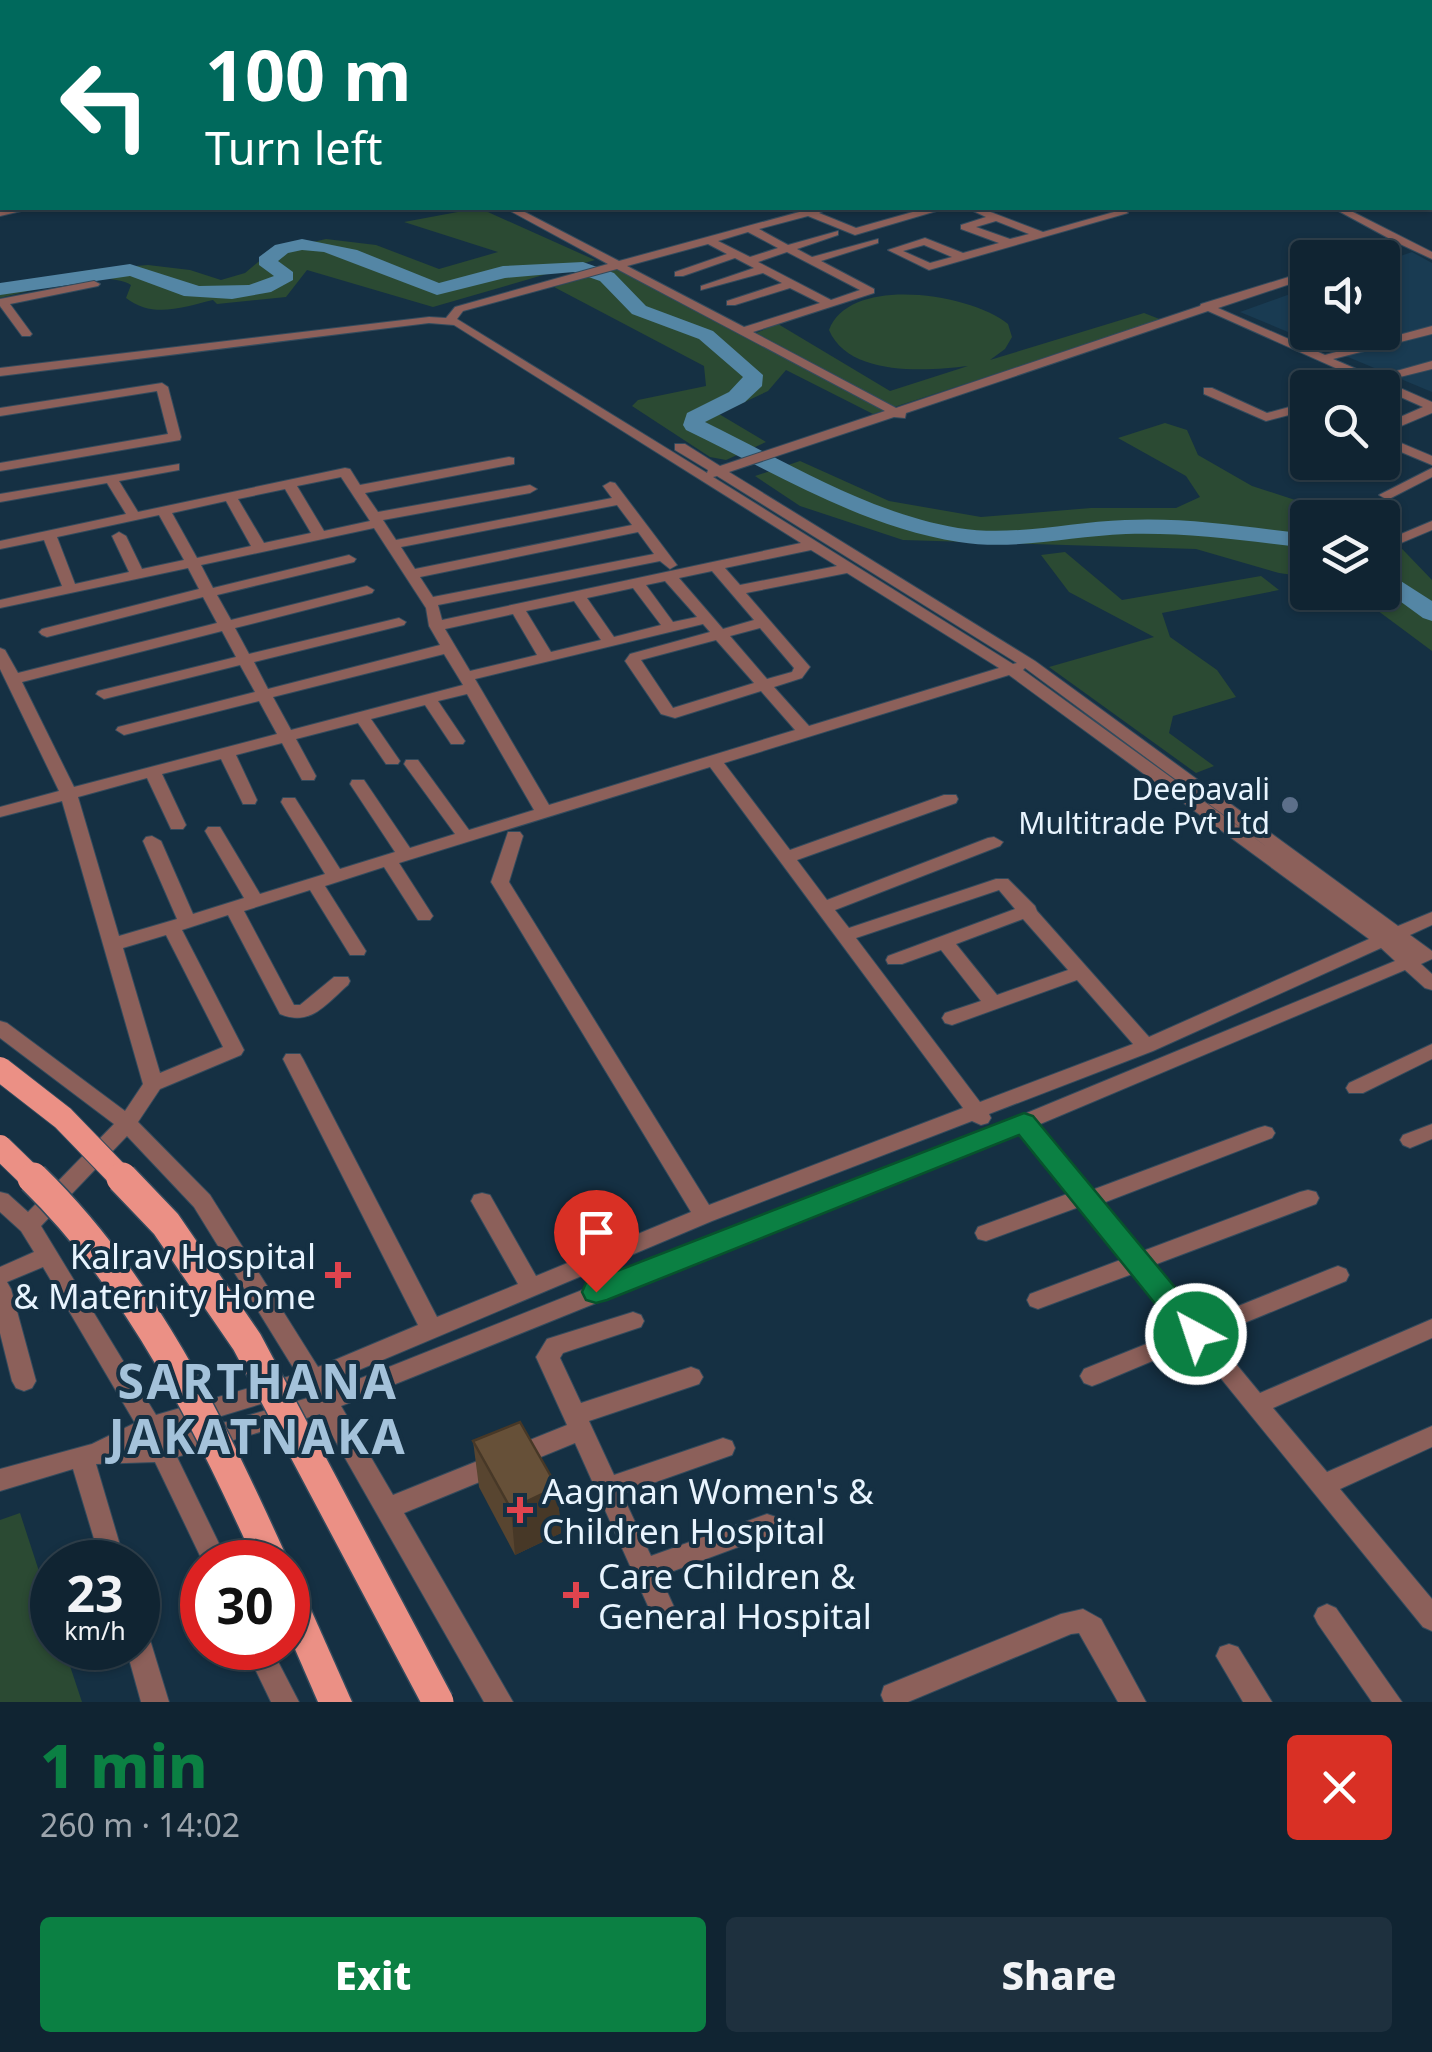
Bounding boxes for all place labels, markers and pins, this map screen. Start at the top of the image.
place label: Deepavali Multitrade Pvt Ltd [1018,768,1270,843]
marker: Deepavali Multitrade Pvt Ltd [1279,794,1301,816]
pin [554,1190,639,1293]
place label: Kalrav Hospital & Maternity Home [13,1232,316,1319]
marker: Kalrav Hospital & Maternity Home [325,1262,351,1288]
place label: Aagman Women's & Children Hospital [542,1467,874,1554]
marker: Aagman Women's & Children Hospital [507,1497,533,1523]
place label: Care Children & General Hospital [598,1552,872,1639]
marker: Care Children & General Hospital [563,1582,589,1608]

